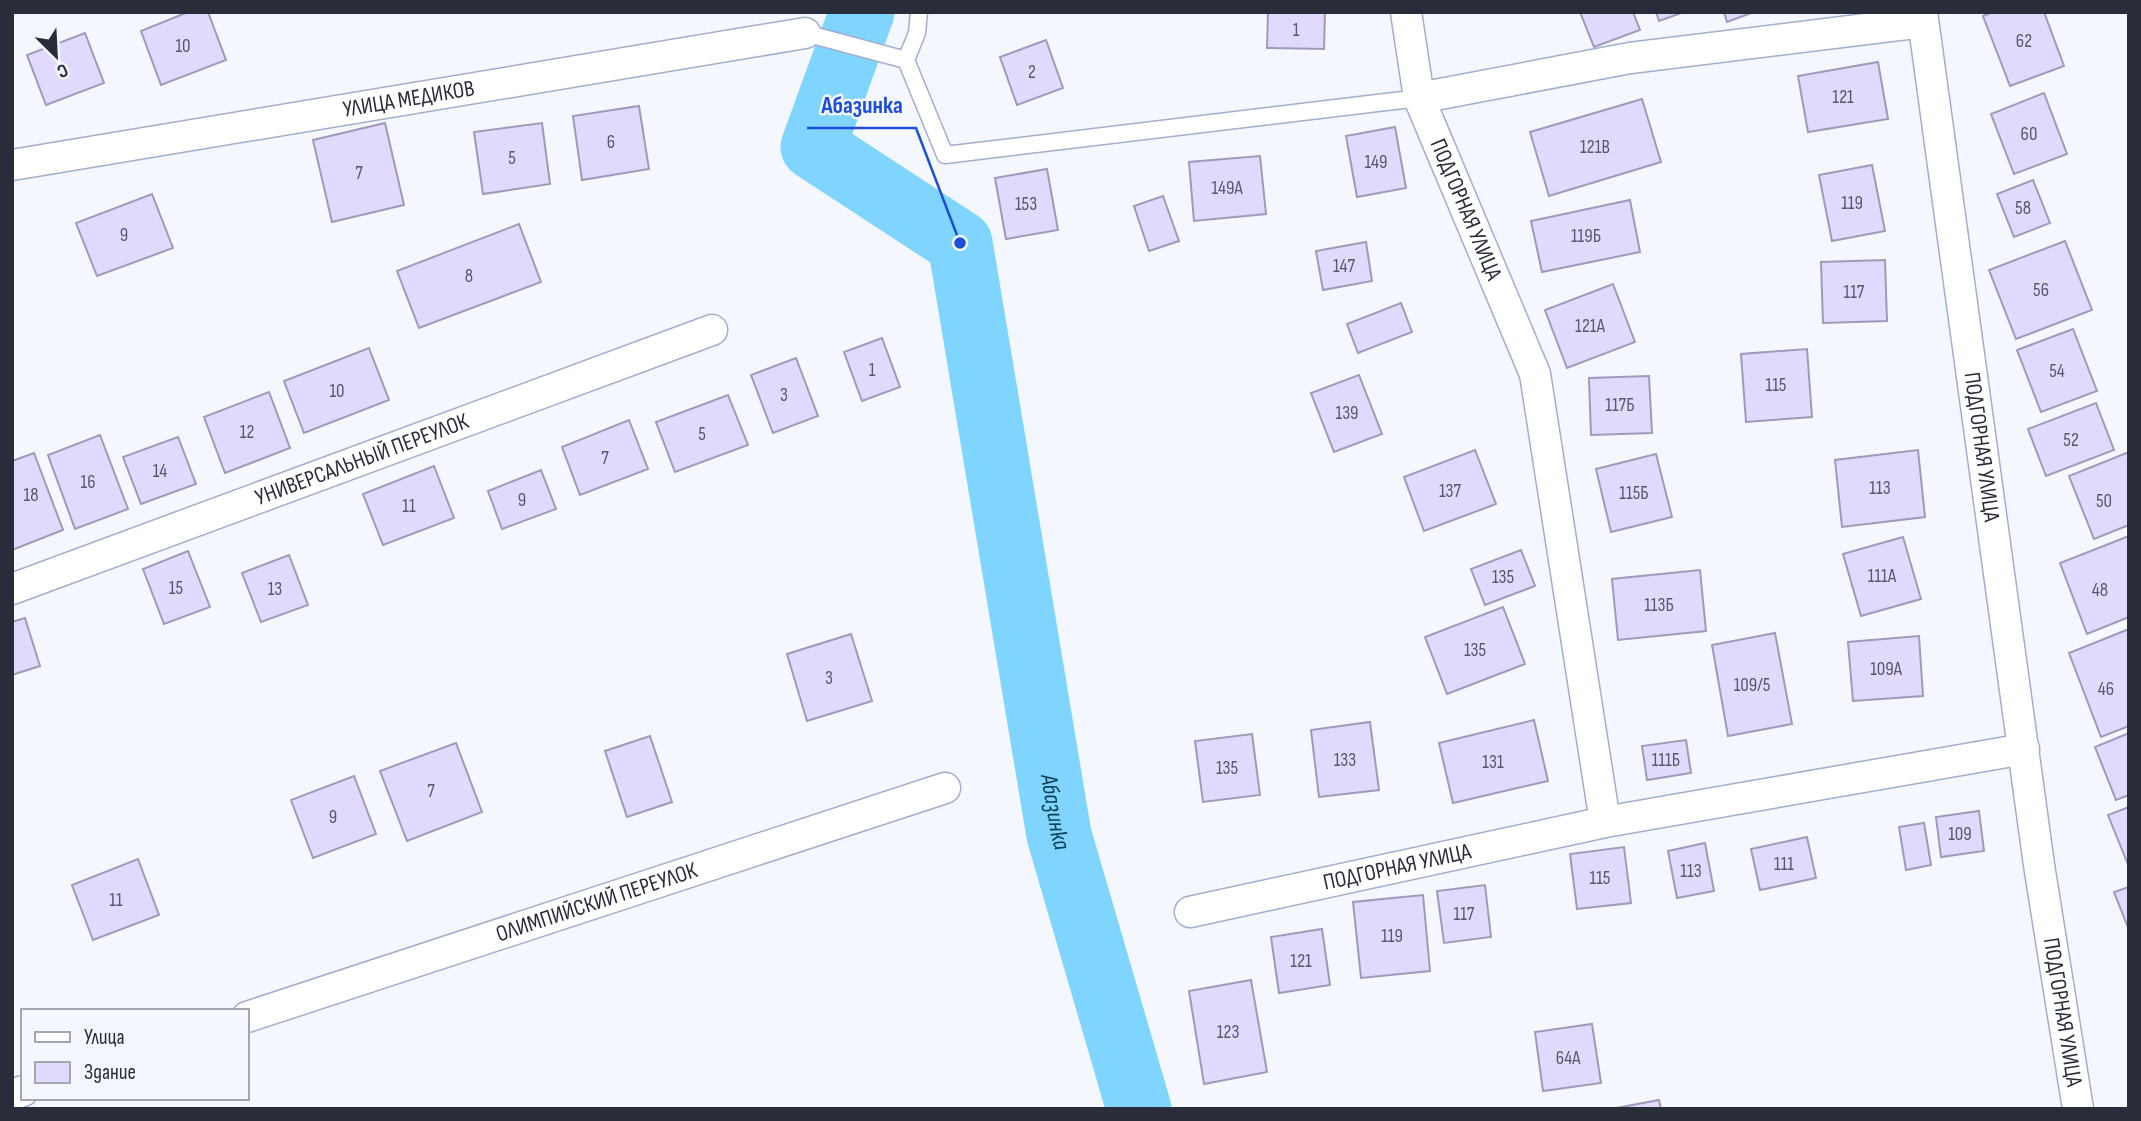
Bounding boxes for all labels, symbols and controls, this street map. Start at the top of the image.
house number: 1 [1293,19,1300,42]
north arrow [21,21,91,91]
house number: 62 [2016,30,2032,53]
house number: 10 [175,35,191,58]
text: С [53,58,71,83]
house number: 2 [1028,61,1036,84]
street label: УЛИЦА МЕДИКОВ [341,74,476,124]
callout: Абазинка [807,83,916,128]
house number: 121 [1832,86,1854,109]
text: Абазинка [820,91,903,120]
house number: 60 [2021,123,2037,146]
house number: 6 [607,131,615,154]
street label: ПОДГОРНАЯ УЛИЦА [1424,135,1508,285]
house number: 121В [1580,136,1610,159]
house number: 5 [508,147,516,170]
house number: 149 [1364,151,1388,174]
house number: 7 [355,162,363,185]
house number: 149А [1211,177,1243,200]
house number: 119 [1841,192,1863,215]
house number: 153 [1015,193,1037,216]
house number: 58 [2015,197,2031,220]
house number: 9 [120,224,128,247]
house number: 119Б [1571,225,1601,248]
house number: 147 [1333,255,1355,278]
house number: 8 [465,265,473,288]
house number: 56 [2033,279,2049,302]
house number: 117 [1844,281,1865,304]
house number: 121А [1575,315,1606,338]
house number: 1 [869,359,876,382]
house number: 54 [2049,360,2065,383]
street label: ПОДГОРНАЯ УЛИЦА [1958,370,2006,524]
house number: 115 [1766,374,1786,397]
house number: 10 [329,380,345,403]
house number: 3 [780,384,788,407]
house number: 117Б [1605,394,1635,417]
house number: 139 [1335,402,1359,425]
street label: УНИВЕРСАЛЬНЫЙ ПЕРЕУЛОК [251,407,473,512]
house number: 12 [240,421,254,444]
house number: 5 [698,423,706,446]
house number: 52 [2063,429,2079,452]
house number: 7 [601,447,609,470]
house number: 14 [153,460,167,483]
house number: 16 [81,471,95,494]
house number: 113 [1869,477,1891,500]
house number: 137 [1439,480,1462,503]
house number: 115Б [1619,482,1649,505]
house number: 18 [24,484,38,507]
house number: 9 [518,489,526,512]
house number: 50 [2096,490,2112,513]
house number: 11 [402,495,416,518]
house number: 111А [1868,565,1897,588]
house number: 135 [1492,566,1514,589]
house number: 15 [169,577,183,600]
house number: 13 [268,578,282,601]
house number: 48 [2092,579,2108,602]
house number: 113Б [1644,594,1674,617]
house number: 135 [1464,639,1486,662]
house number: 109А [1870,658,1903,681]
house number: 3 [825,667,833,690]
house number: 109/5 [1734,674,1770,697]
house number: 46 [2098,678,2114,701]
house number: 133 [1334,749,1356,772]
house number: 111Б [1652,749,1680,772]
house number: 131 [1482,751,1504,774]
house number: 135 [1216,757,1238,780]
water label: Абазинка [1034,771,1077,853]
house number: 7 [427,780,435,803]
house number: 9 [329,806,337,829]
house number: 109 [1948,823,1972,846]
street label: ПОДГОРНАЯ УЛИЦА [1321,837,1474,897]
house number: 111 [1774,853,1794,876]
street label: ОЛИМПИЙСКИЙ ПЕРЕУЛОК [493,856,701,948]
house number: 113 [1680,860,1702,883]
house number: 115 [1590,867,1610,890]
house number: 11 [109,889,123,912]
house number: 117 [1454,903,1475,926]
house number: 119 [1381,925,1403,948]
street label: ПОДГОРНАЯ УЛИЦА [2037,936,2088,1089]
house number: 121 [1290,950,1312,973]
legend [21,1009,248,1100]
house number: 123 [1217,1021,1239,1044]
text: Улица [84,1025,125,1050]
house number: 64А [1556,1047,1581,1070]
text: Здание [84,1060,136,1085]

